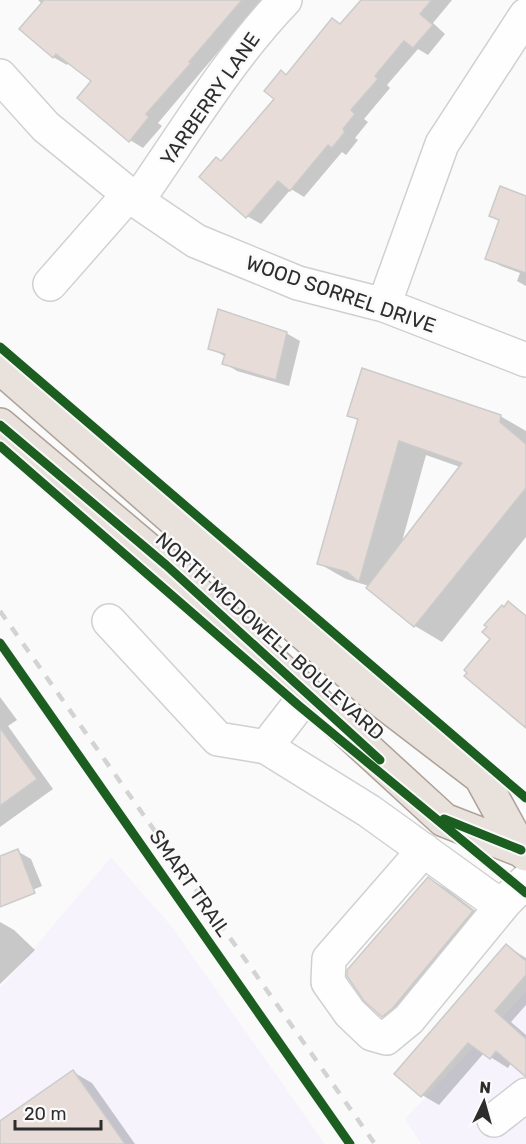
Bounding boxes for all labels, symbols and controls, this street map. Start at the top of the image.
street label: YARBERRY LANE [155,28,265,170]
street label: WOOD SORREL DRIVE [243,250,439,338]
street label: NORTH MCDOWELL BOULEVARD [151,527,389,745]
street label: SMART TRAIL [144,825,236,941]
north arrow [454,1072,514,1132]
text: N [479,1078,492,1098]
scale bar [15,1093,100,1131]
text: 20 m [24,1103,66,1125]

